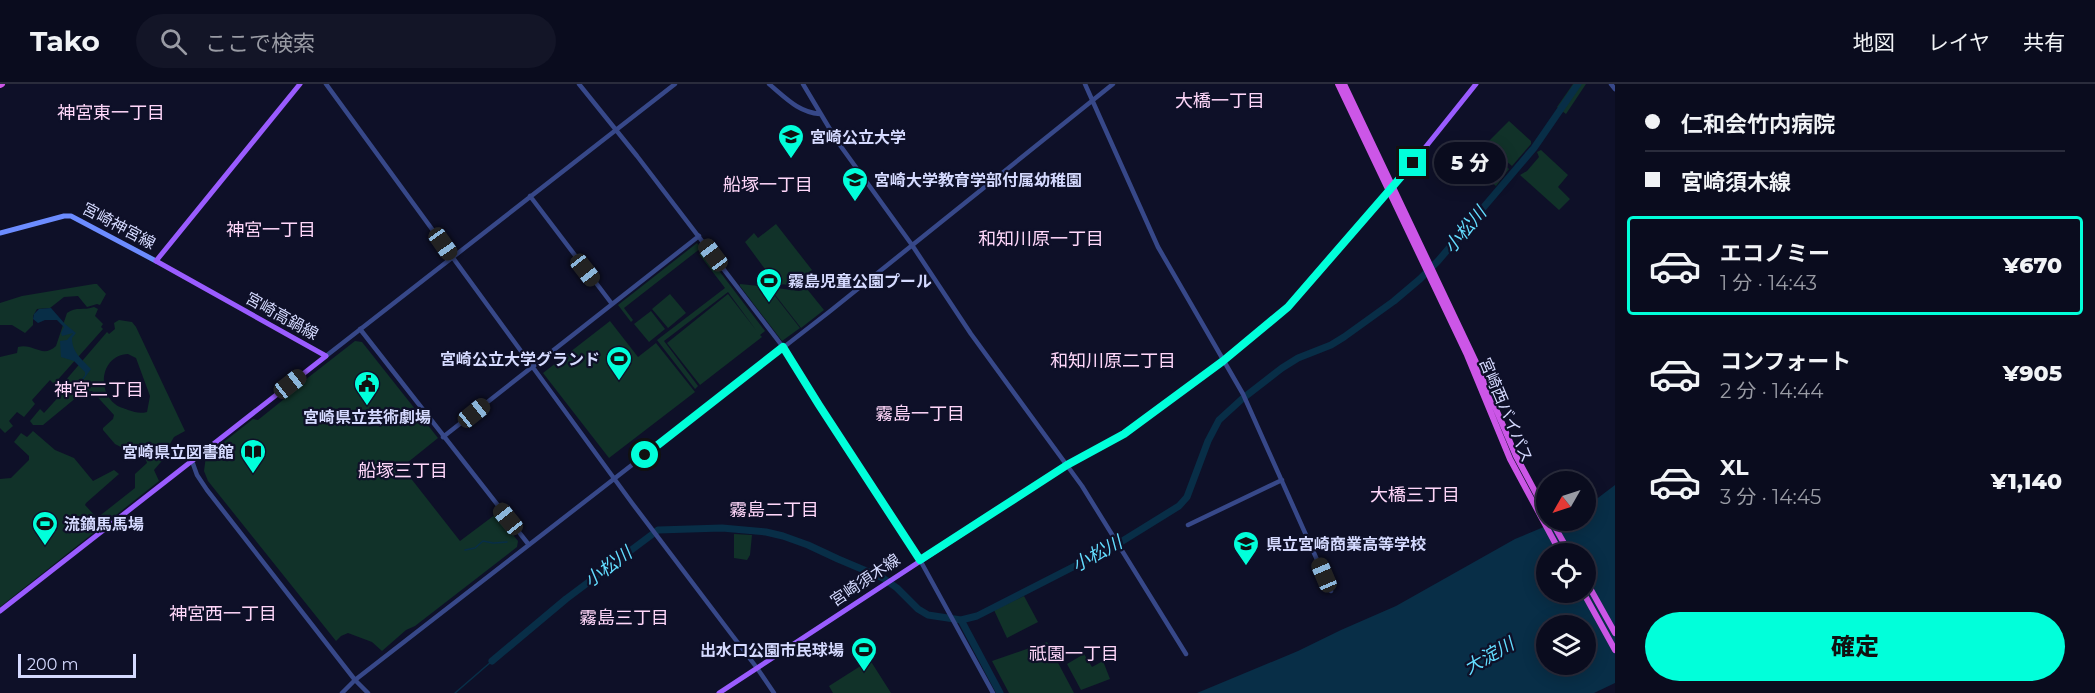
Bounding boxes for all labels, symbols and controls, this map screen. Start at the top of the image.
search box [136,14,556,68]
text: Tako [30,24,100,58]
icon: search [157,25,190,58]
text: ここで検索 [205,30,315,57]
text: 地図 [1853,30,1895,55]
text: レイヤ [1928,30,1990,55]
text: 共有 [2023,30,2065,55]
district label: 大橋一丁目 [1175,90,1265,112]
district label: 神宮東一丁目 [57,102,165,124]
text: 仁和会竹内病院 [1681,111,1835,138]
school or university icon: 宮崎公立大学 [776,122,806,160]
place label: 宮崎公立大学 [810,128,906,147]
callout: 5 分 [1434,142,1506,184]
route end [1399,149,1426,176]
text: 5 分 [1451,151,1489,175]
school or university icon: 宮崎大学教育学部付属幼稚園 [840,165,870,203]
text: 宮崎須木線 [1681,169,1791,196]
place label: 宮崎大学教育学部付属幼稚園 [874,171,1082,190]
district label: 船塚一丁目 [723,174,813,196]
street label: 宮崎神宮線 [79,199,159,253]
water label: 小松川 [1439,201,1492,258]
district label: 神宮一丁目 [226,219,316,241]
car [425,224,461,264]
district label: 和知川原一丁目 [978,228,1104,250]
car [695,235,731,275]
icon: car [1648,239,1702,293]
text: エコノミー [1720,240,1830,267]
car [567,250,603,290]
text: ¥670 [2003,252,2062,279]
sports icon: 霧島児童公園プール [754,266,784,304]
text: 1 分 · 14:43 [1720,271,1817,295]
place label: 霧島児童公園プール [788,272,932,291]
street label: 宮崎高鍋線 [242,288,322,344]
sports icon: 宮崎公立大学グランド [604,344,634,382]
icon: car [1648,347,1702,401]
text: コンフォート [1720,348,1851,375]
place label: 宮崎公立大学グランド [440,350,600,369]
district label: 和知川原二丁目 [1050,350,1176,372]
street label: 宮崎西バイパス [1475,355,1537,465]
text: ¥905 [2003,360,2062,387]
car [270,366,310,402]
public building icon: 宮崎県立芸術劇場 [352,369,382,407]
district label: 神宮二丁目 [54,379,144,401]
text: 2 分 · 14:44 [1720,379,1823,403]
car [454,395,494,431]
district label: 霧島一丁目 [875,403,965,425]
place label: 宮崎県立芸術劇場 [303,408,431,427]
library icon: 宮崎県立図書館 [238,437,268,475]
route start [631,441,658,468]
place label: 宮崎県立図書館 [122,443,234,462]
text: XL [1720,454,1749,481]
icon: car [1648,455,1702,509]
district label: 船塚三丁目 [358,460,448,482]
text: ¥1,140 [1991,468,2062,495]
north arrow [1536,471,1596,531]
map controls [1536,471,1596,675]
district label: 大橋三丁目 [1370,484,1460,506]
text: 3 分 · 14:45 [1720,485,1821,509]
car [490,499,526,539]
district label: 霧島二丁目 [729,499,819,521]
sports icon: 流鏑馬馬場 [30,509,60,547]
place label: 流鏑馬馬場 [64,515,144,534]
school or university icon: 県立宮崎商業高等学校 [1231,529,1261,567]
water label: 小松川 [1068,530,1128,577]
place label: 県立宮崎商業高等学校 [1266,535,1426,554]
water label: 小松川 [580,541,638,592]
button: locate [1536,543,1596,603]
street label: 宮崎須木線 [827,550,903,610]
car [1309,555,1339,595]
district label: 神宮西一丁目 [169,603,277,625]
district label: 霧島三丁目 [579,607,669,629]
button: 確定 [1645,612,2065,681]
button: layers [1536,615,1596,675]
water label: 大淀川 [1460,632,1520,679]
sports icon: 出水口公園市民球場 [849,635,879,673]
place label: 出水口公園市民球場 [700,641,844,660]
district label: 祇園一丁目 [1029,643,1119,665]
scale bar [18,651,136,678]
text: 200 m [27,655,78,674]

